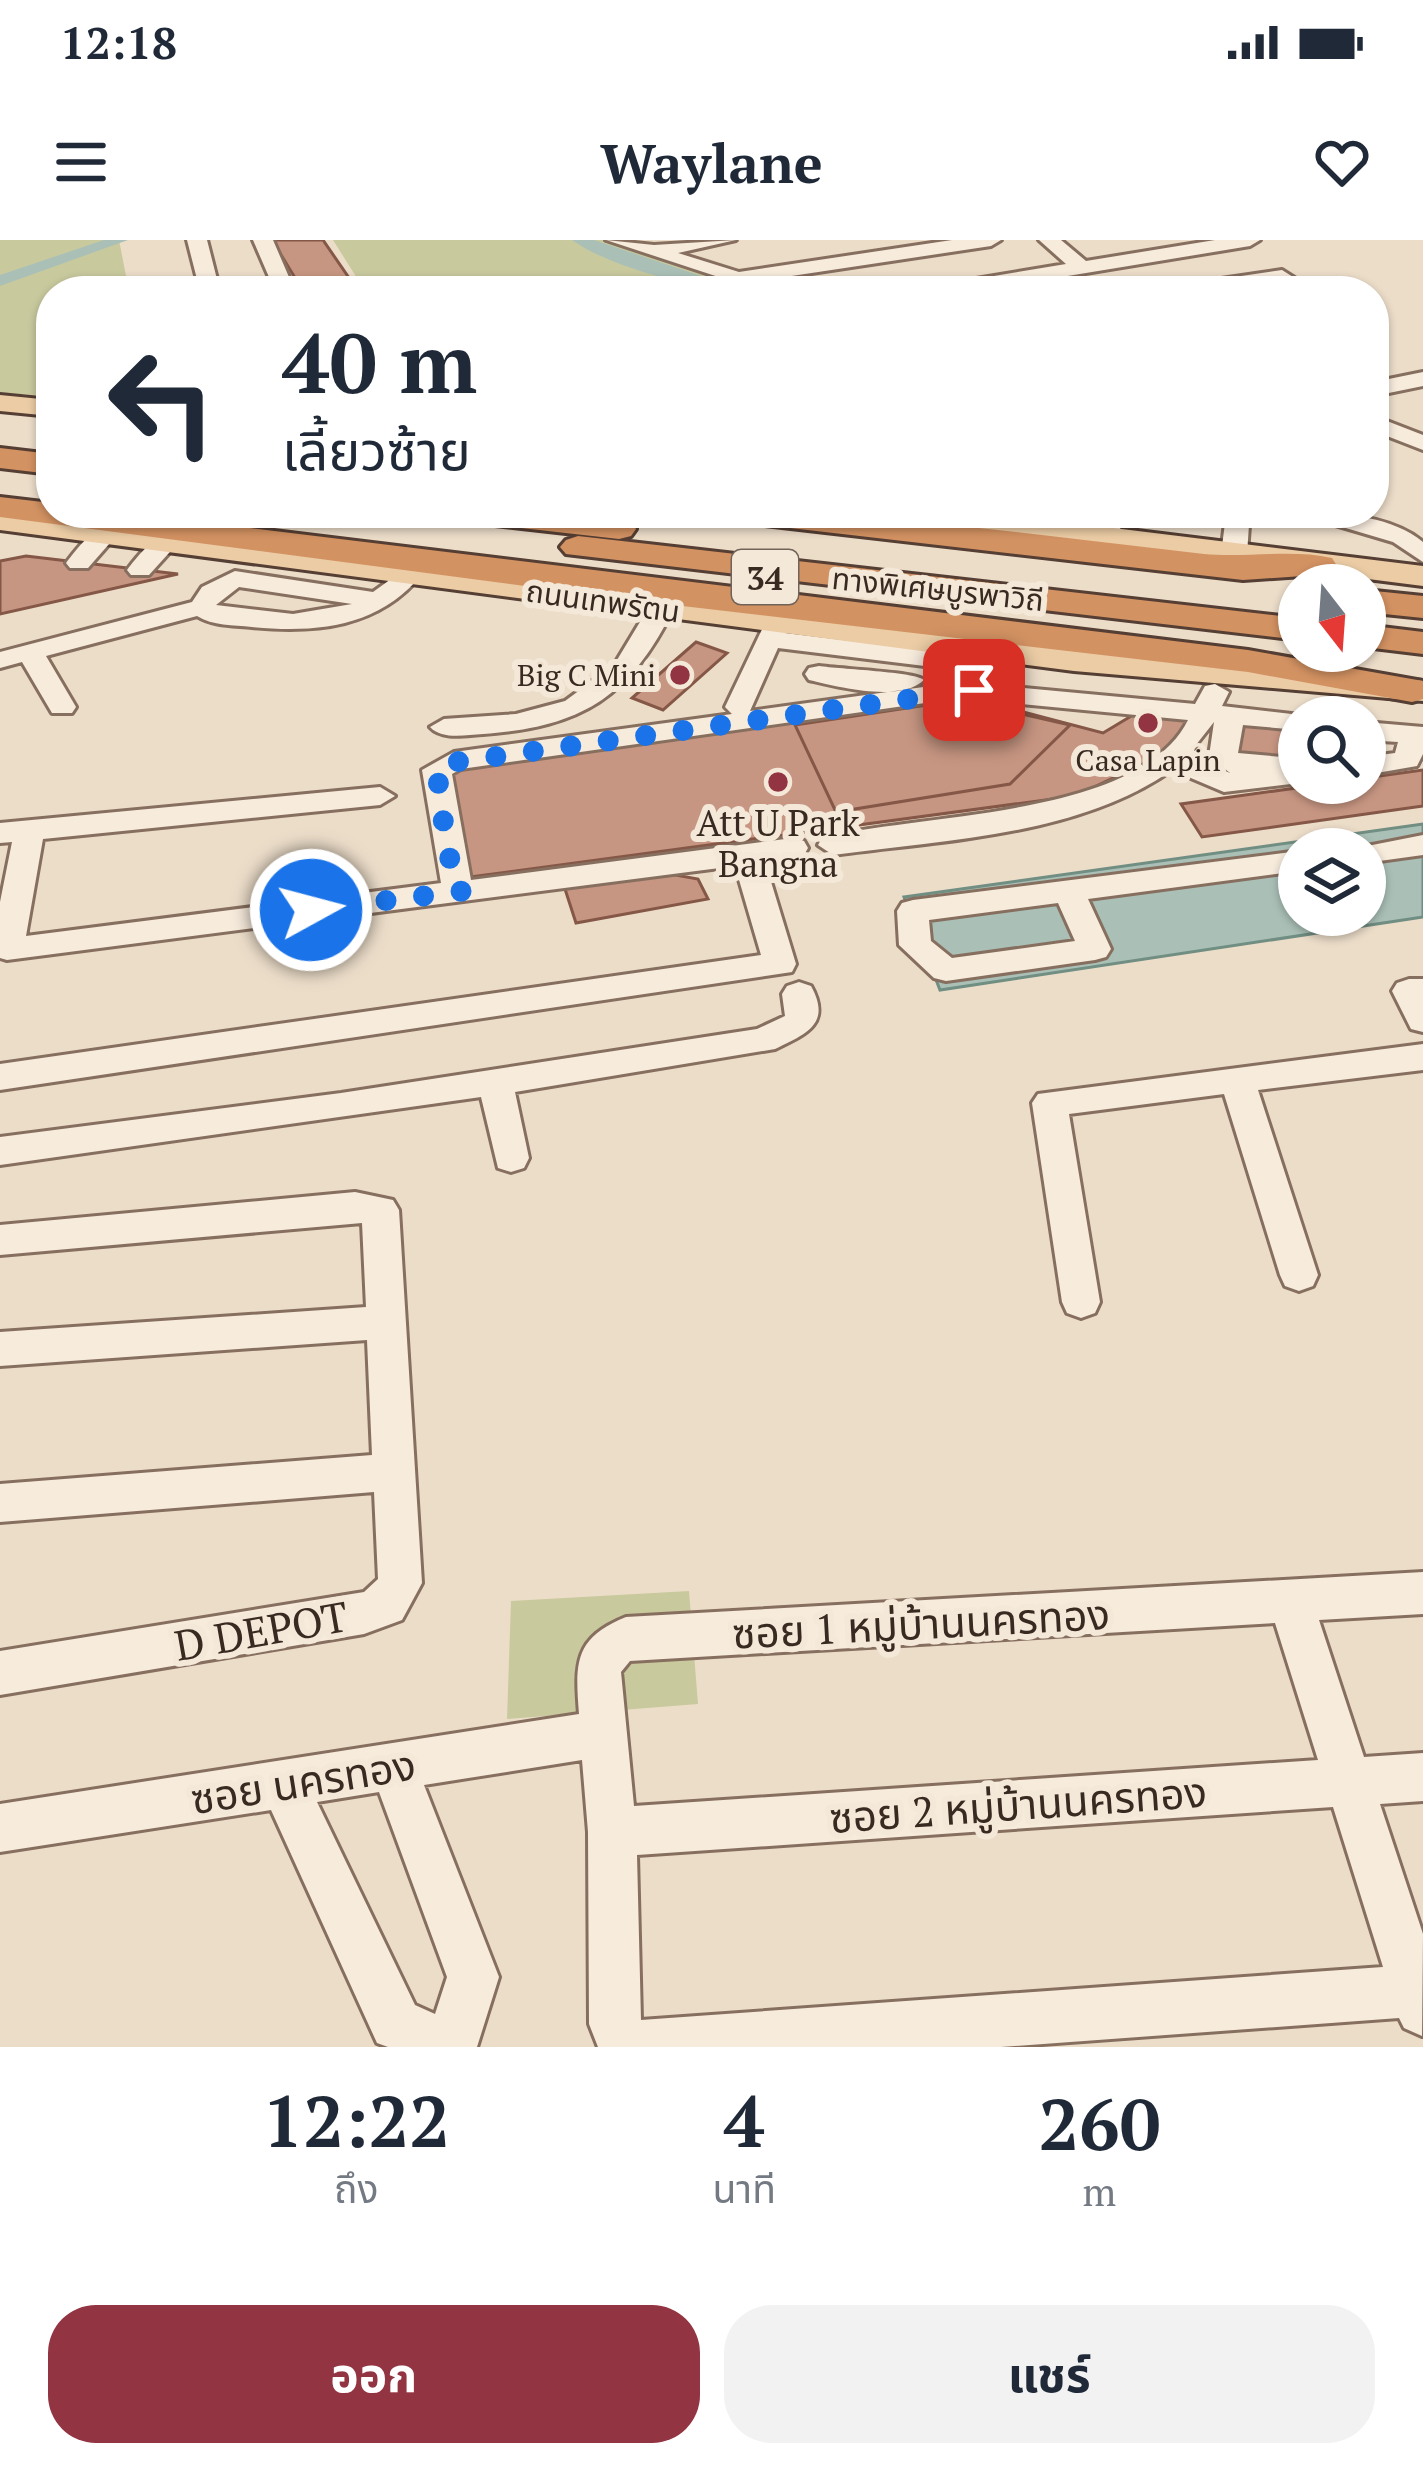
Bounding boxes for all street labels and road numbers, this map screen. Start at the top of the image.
road number: 34 [732,550,798,604]
street label: ทางพิเศษบูรพาวิถี [830,558,1046,620]
street label: ถนนเทพรัตน [524,570,682,632]
street label: ซอย 1 หมู่บ้านนครทอง [731,1585,1111,1661]
street label: D DEPOT [170,1587,352,1673]
street label: ซอย นครทอง [187,1736,419,1826]
street label: ซอย 2 หมู่บ้านนครทอง [827,1763,1209,1845]

